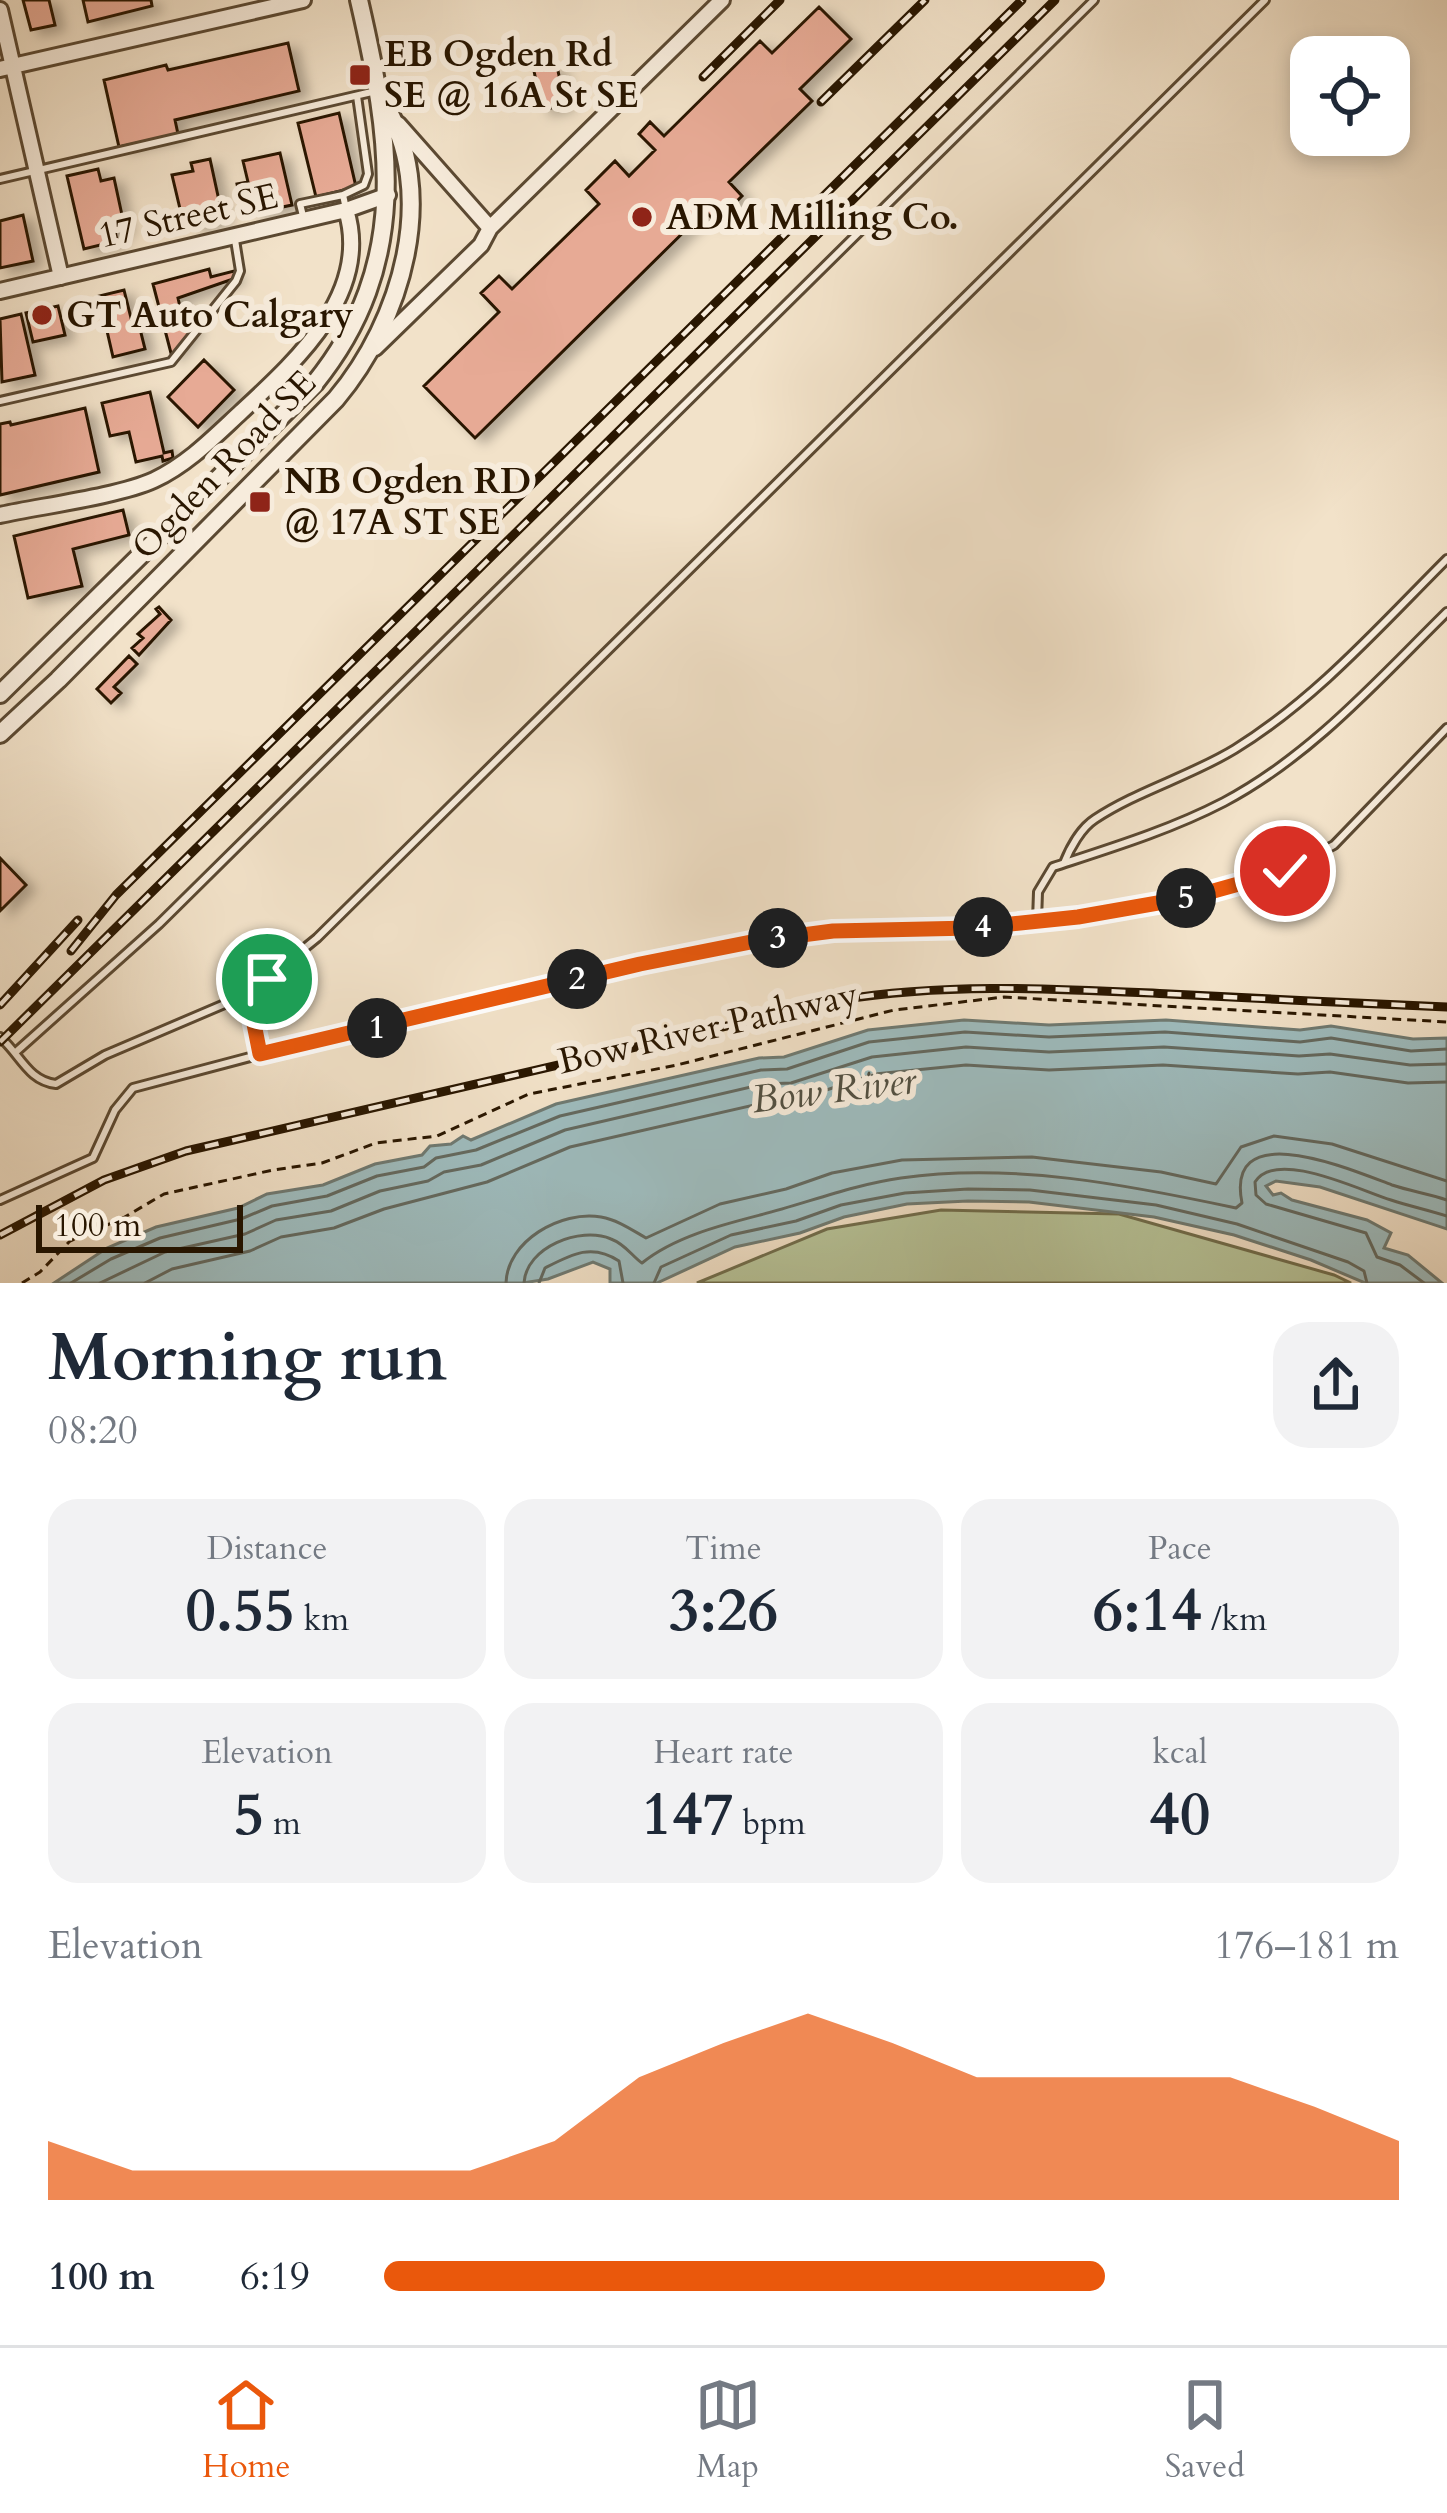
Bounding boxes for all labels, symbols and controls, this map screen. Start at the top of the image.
place label: EB Ogden Rd SE @ 16A St SE [384,30,639,120]
map controls [1290,36,1410,156]
button: locate [1290,36,1410,156]
marker: EB Ogden Rd SE @ 16A St SE [347,62,373,88]
street label: 17 Street SE [93,172,283,260]
place label: ADM Milling Co. [666,193,959,242]
marker: ADM Milling Co. [629,204,655,230]
place label: GT Auto Calgary [66,291,354,340]
marker: GT Auto Calgary [29,302,55,328]
street label: Ogden Road SE [121,360,327,570]
place label: NB Ogden RD @ 17A ST SE [284,457,531,547]
marker: NB Ogden RD @ 17A ST SE [247,489,273,515]
pin [1234,820,1336,922]
icon: check [1252,838,1318,904]
pin: 5 [1156,868,1216,928]
text: 5 [1178,875,1194,920]
pin: 4 [953,897,1013,957]
text: 4 [975,904,991,949]
pin: 3 [748,908,808,968]
text: 3 [770,915,786,960]
pin [216,928,318,1030]
icon: arrive [234,946,300,1012]
pin: 2 [547,949,607,1009]
text: 2 [569,956,585,1001]
street label: Bow River Pathway [553,970,863,1086]
pin: 1 [347,998,407,1058]
text: 1 [369,1005,385,1050]
water label: Bow River [749,1053,920,1126]
scale bar [36,1199,243,1252]
text: 100 m [54,1203,141,1248]
text: Morning run [48,1314,447,1403]
button: share [1273,1322,1399,1448]
text: 08:20 [48,1404,138,1457]
text: Distance [207,1526,327,1571]
text: Time [685,1526,762,1571]
text: Pace [1148,1526,1212,1571]
text: 0.55 [185,1571,295,1652]
text: 3:26 [669,1571,778,1652]
text: 6:14 [1092,1571,1202,1652]
text: km [295,1597,349,1642]
text: /km [1202,1597,1267,1642]
text: Elevation [202,1730,333,1775]
text: Heart rate [654,1730,793,1775]
text: kcal [1152,1730,1208,1775]
text: 5 [233,1775,264,1856]
text: 147 [641,1775,734,1856]
text: 40 [1149,1775,1211,1856]
text: m [264,1801,301,1846]
text: bpm [734,1801,806,1846]
text: Elevation [48,1919,203,1972]
text: 176–181 m [1214,1919,1399,1972]
text: 100 m [48,2250,154,2303]
text: 6:19 [240,2250,310,2303]
tab: Home [202,2372,290,2489]
tab: Map [695,2372,761,2489]
tab: Saved [1165,2372,1245,2489]

